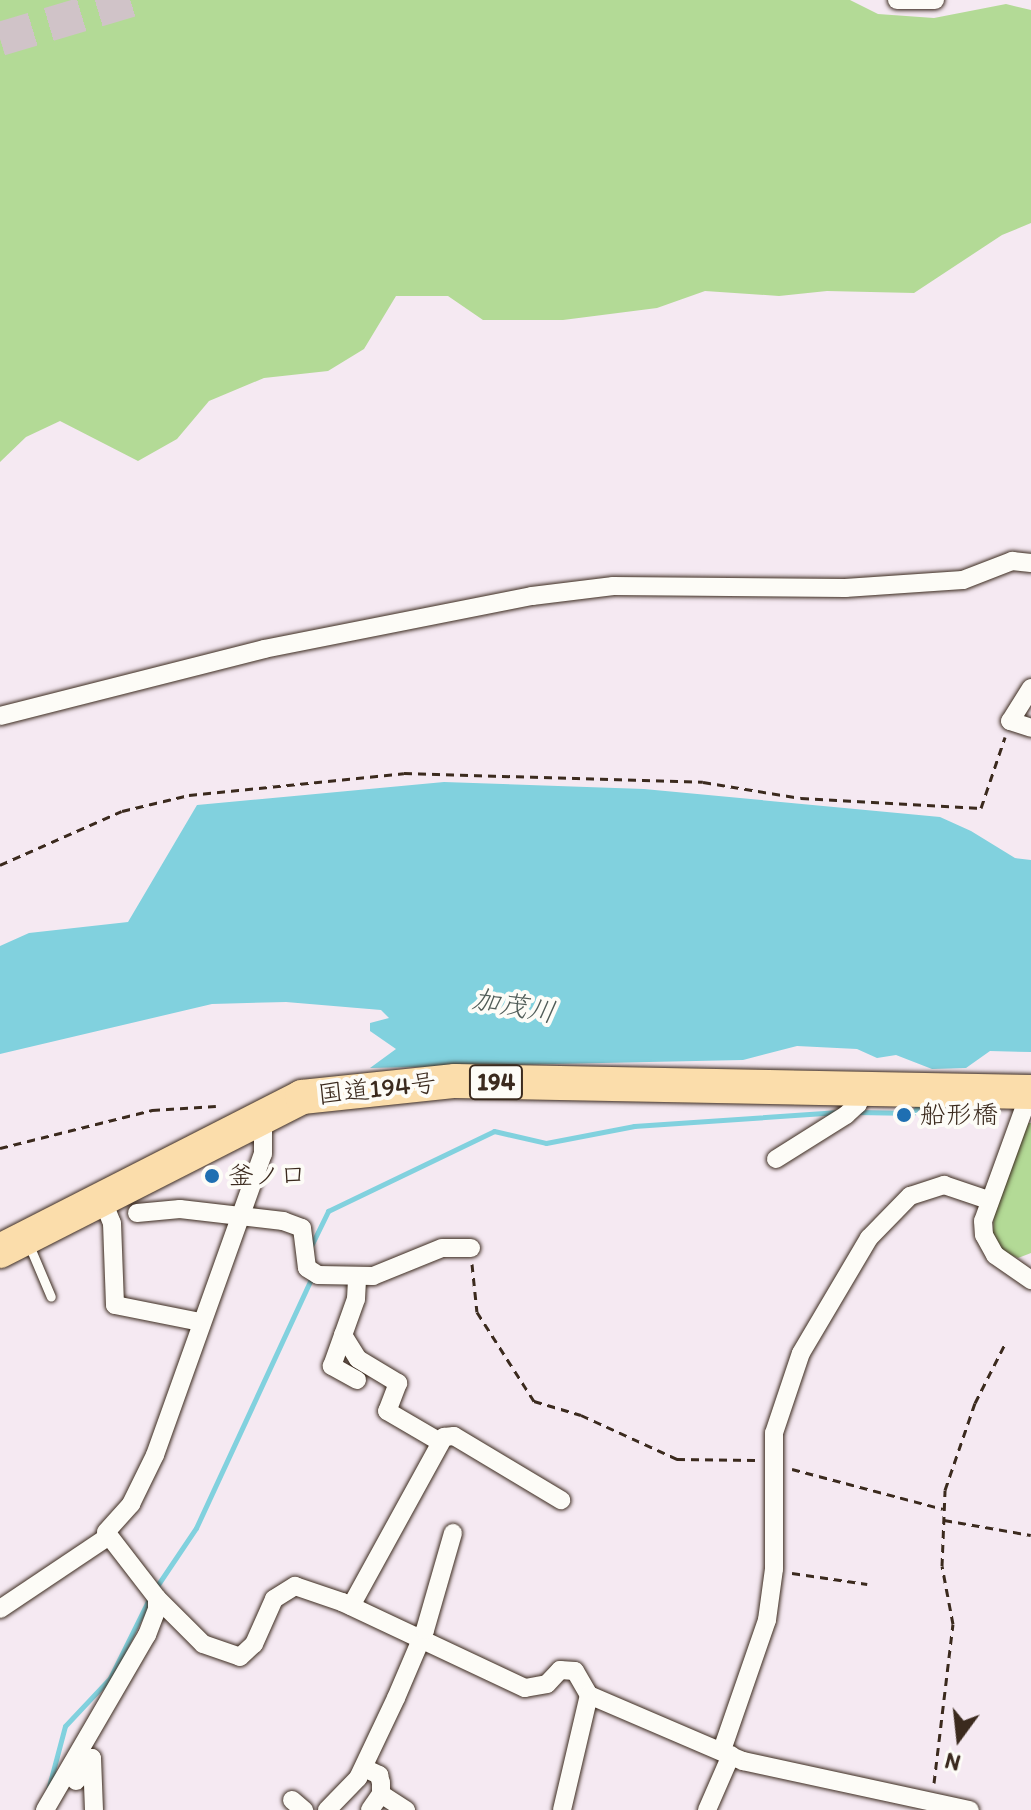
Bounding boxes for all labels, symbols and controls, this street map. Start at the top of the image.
water label: 加茂川 [470,981,558,1029]
road number: 194 [468,1062,524,1102]
street label: 国道194号 [316,1067,438,1111]
place label: 船形橋 [920,1099,998,1131]
marker: 船形橋 [895,1106,913,1124]
place label: 釜ノ口 [228,1160,306,1192]
marker: 釜ノ口 [203,1167,221,1185]
north arrow [919,1698,999,1778]
text: N [942,1747,963,1777]

